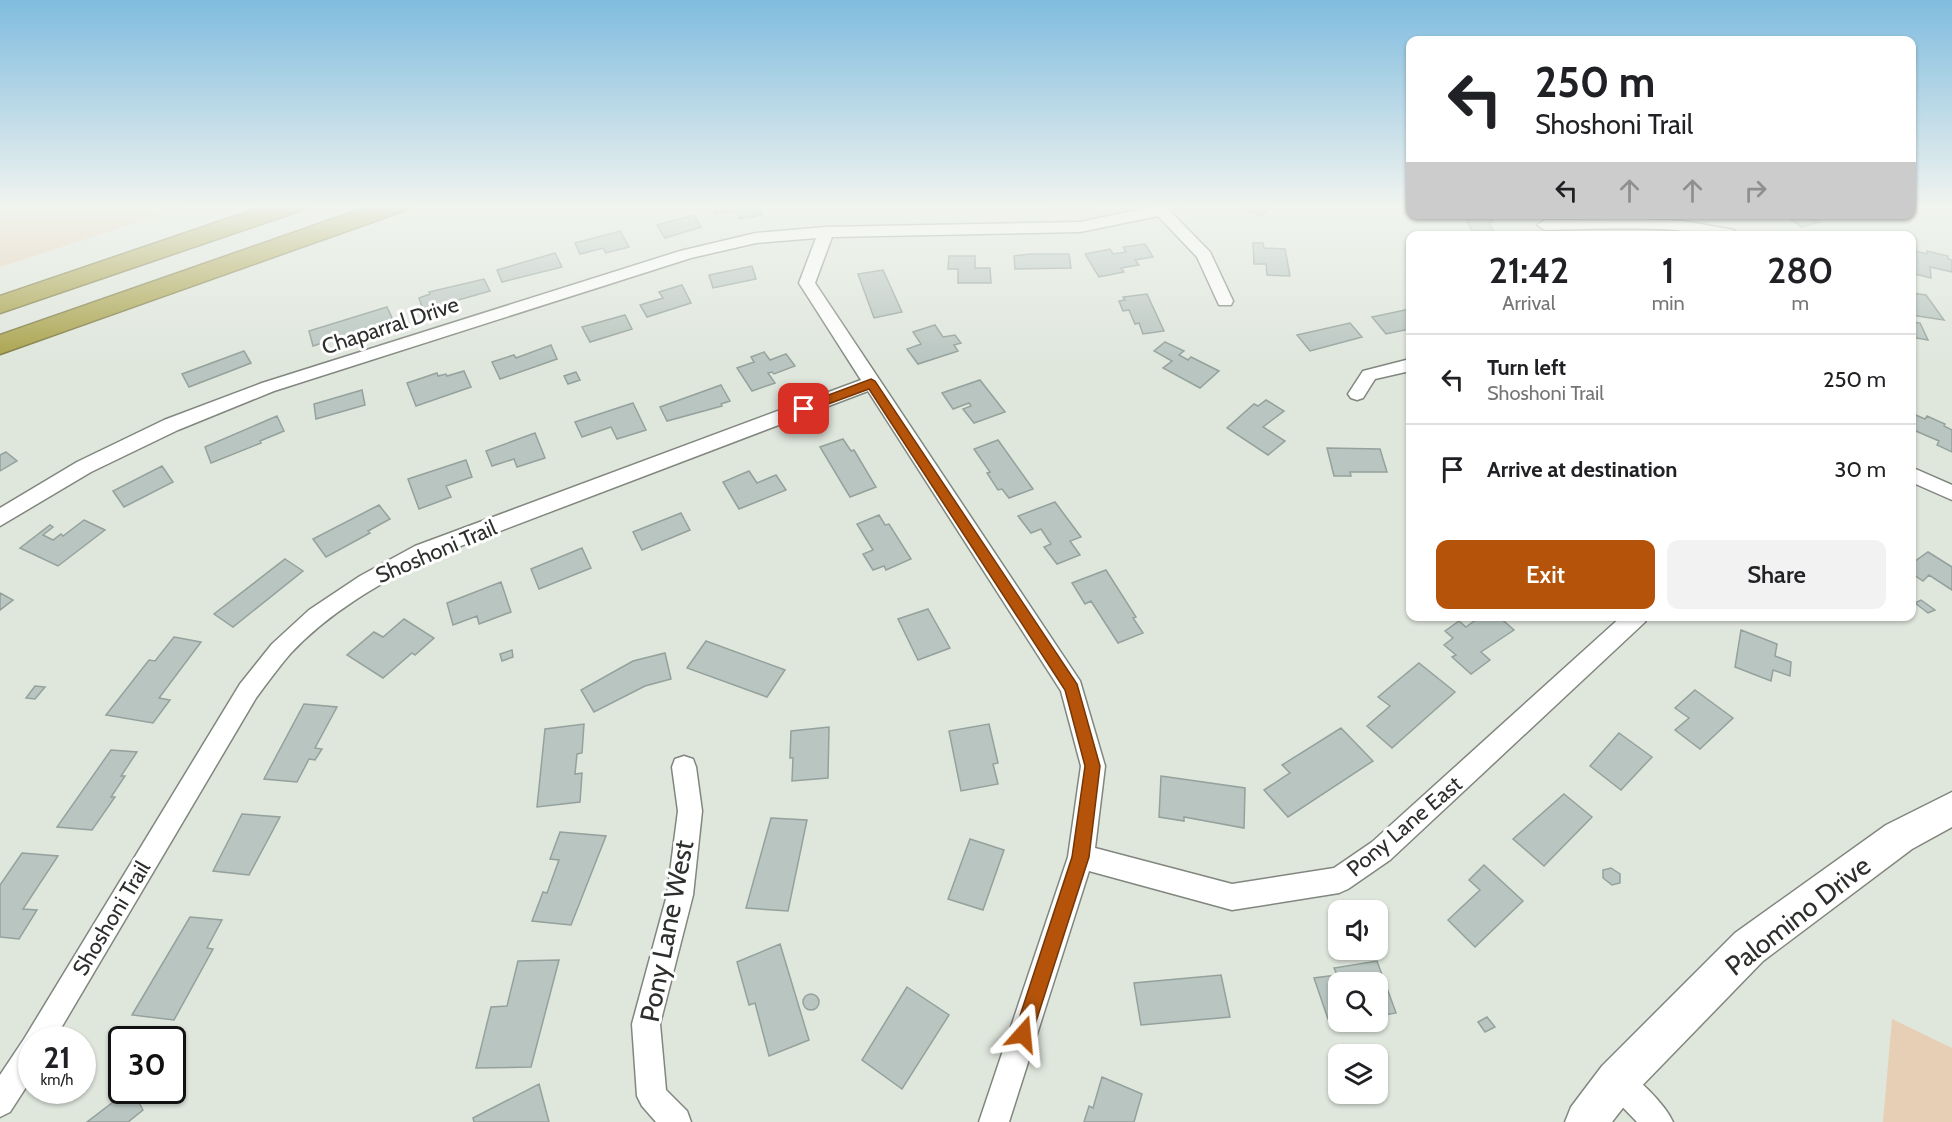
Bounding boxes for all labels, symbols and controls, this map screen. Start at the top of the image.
text: 250 m [1535,56,1655,108]
icon: left [1436,60,1514,138]
text: Shoshoni Trail [1535,108,1693,141]
icon: left [1550,174,1583,207]
icon: ahead [1613,174,1646,207]
icon: ahead [1676,174,1709,207]
icon: right [1739,174,1772,207]
text: 21:42 [1489,248,1569,292]
text: 1 [1662,248,1674,292]
text: 280 [1767,248,1833,292]
street label: Chaparral Drive [318,291,462,360]
text: Arrival [1502,291,1555,315]
text: min [1652,291,1685,315]
text: m [1792,291,1809,315]
text: Turn left [1487,354,1566,381]
icon: left [1436,363,1469,396]
text: 250 m [1823,366,1886,393]
text: Shoshoni Trail [1487,381,1604,405]
pin [778,383,829,434]
icon: arrive [787,392,820,425]
icon: arrive [1436,453,1469,486]
text: Arrive at destination [1487,456,1677,483]
text: 30 m [1834,456,1886,483]
street label: Shoshoni Trail [372,514,501,589]
button: Exit [1436,540,1655,609]
button: Share [1667,540,1886,609]
street label: Pony Lane East [1341,770,1468,882]
street label: Pony Lane West [633,837,700,1025]
street label: Palomino Drive [1719,849,1877,983]
street label: Shoshoni Trail [67,855,157,980]
map controls [1328,900,1388,1104]
button: sound [1328,900,1388,960]
button: search [1328,972,1388,1032]
position arrow [991,1002,1055,1066]
speed limit sign: 30 [108,1026,186,1104]
text: 21 [44,1039,70,1076]
button: layers [1328,1044,1388,1104]
text: km/h [41,1071,73,1089]

